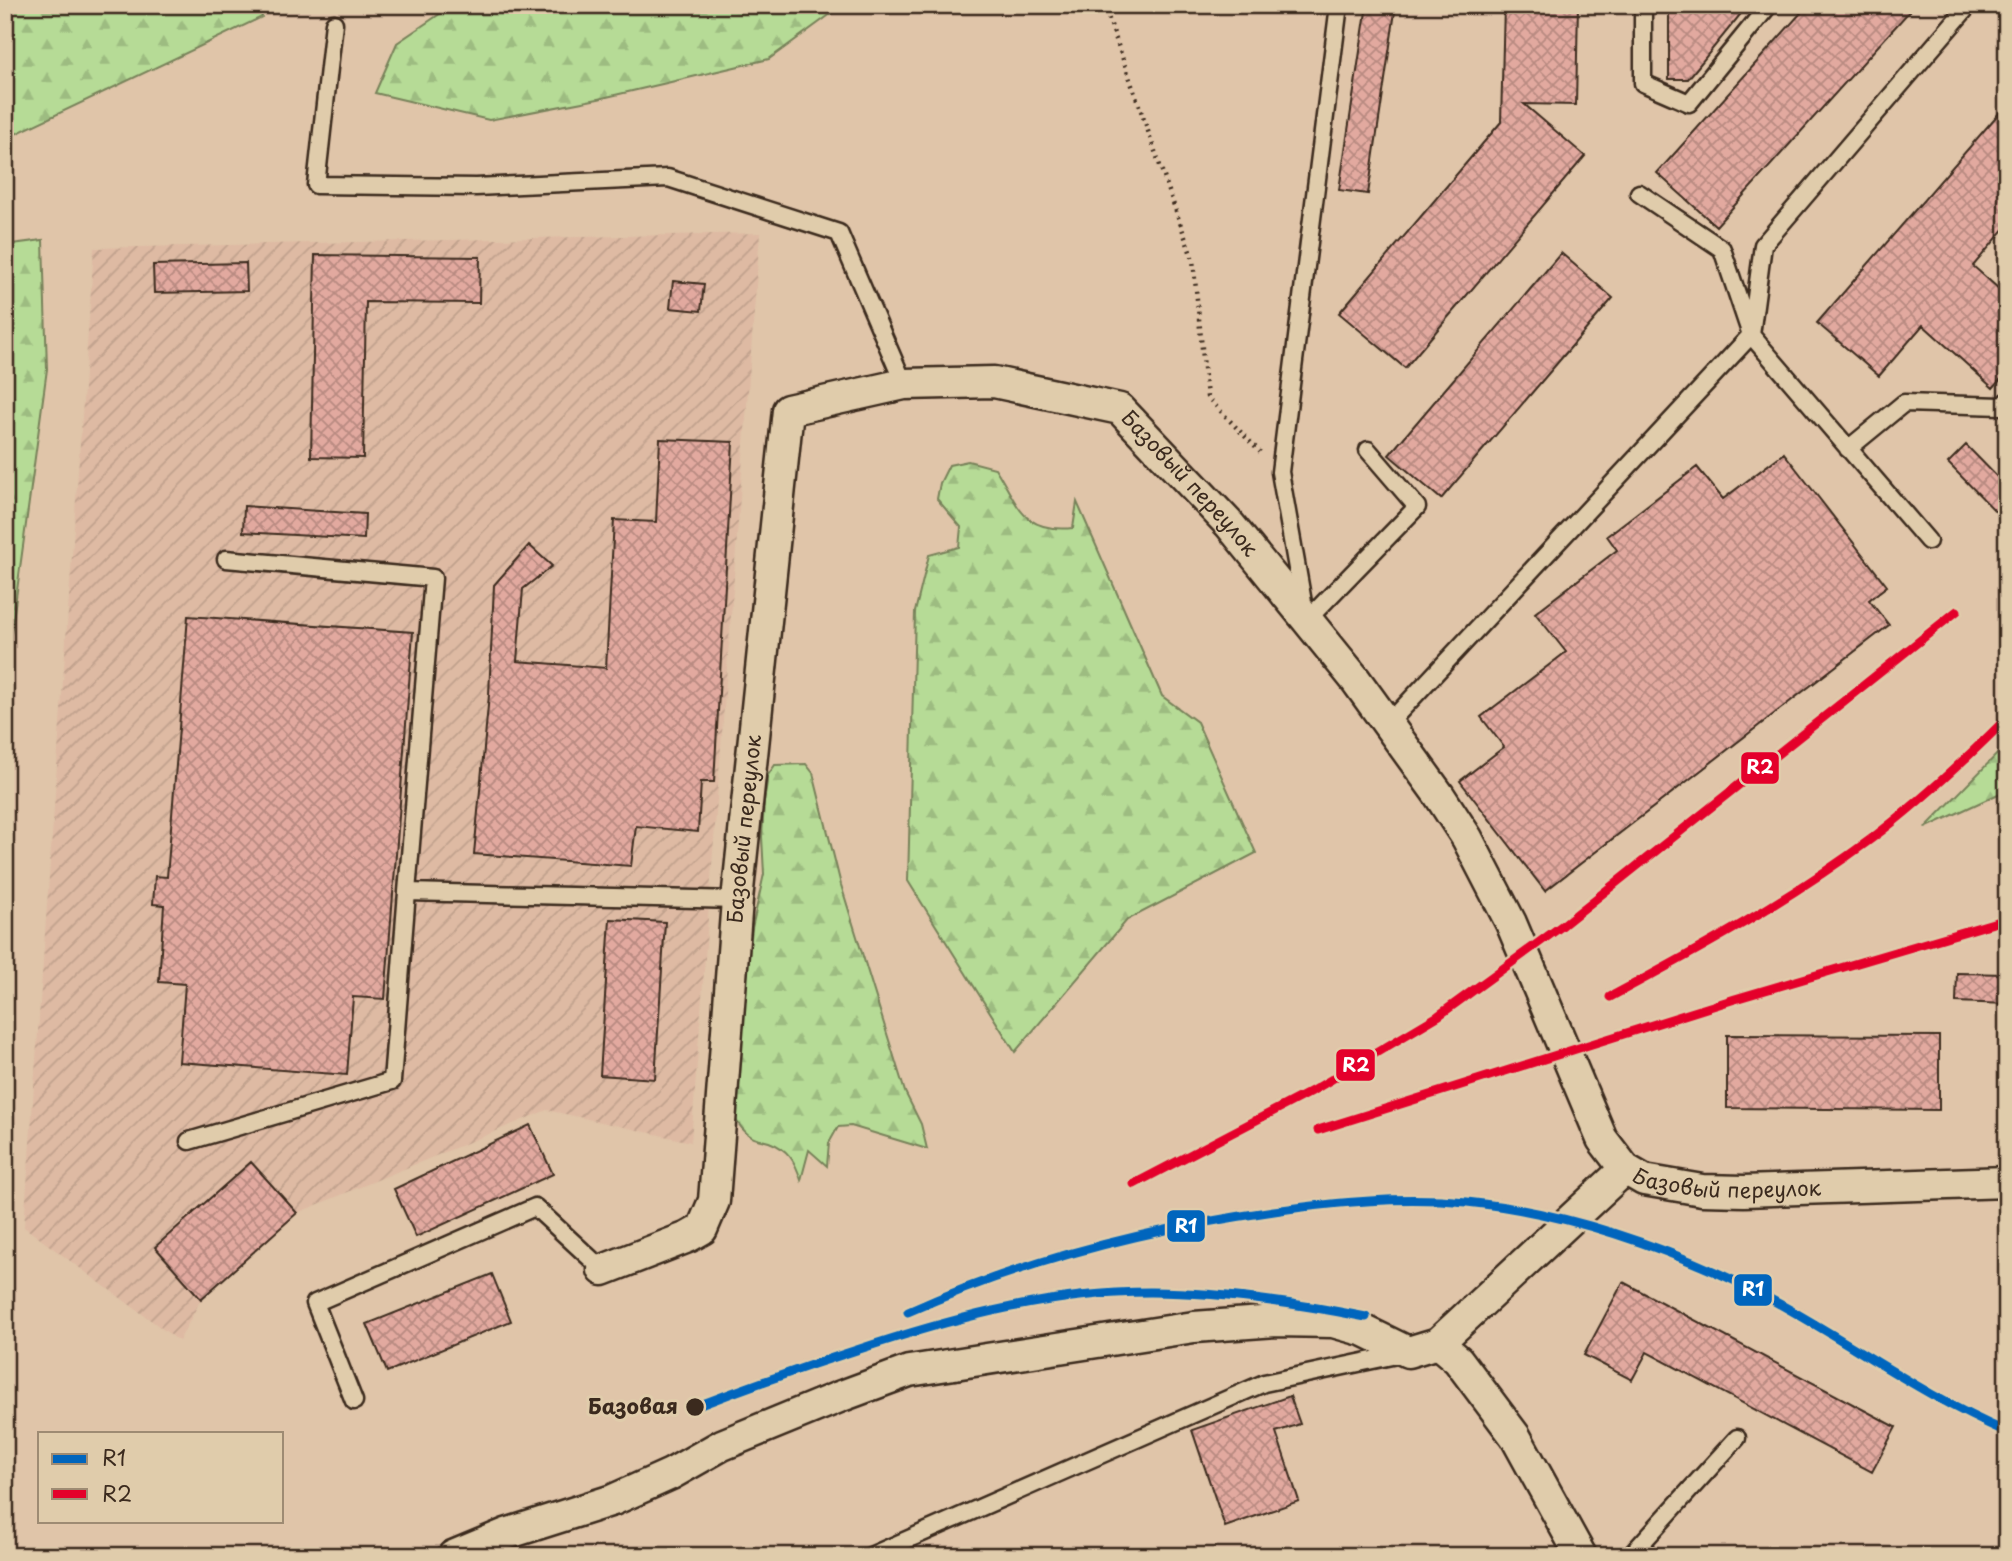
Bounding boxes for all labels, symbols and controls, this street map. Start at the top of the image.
street label: Базовый переулок [1115,402,1267,563]
street label: Базовый переулок [717,732,768,924]
line badge: R2 [1740,751,1780,785]
text: R2 [1746,752,1774,780]
line badge: R2 [1335,1048,1376,1082]
text: R2 [1342,1050,1370,1078]
street label: Базовый переулок [1627,1159,1822,1205]
line badge: R1 [1166,1209,1206,1243]
text: R1 [1175,1211,1197,1239]
line badge: R1 [1733,1273,1773,1307]
text: R1 [1742,1274,1764,1302]
place label: Базовая [588,1389,678,1421]
marker: Базовая [684,1396,706,1418]
legend [38,1432,284,1522]
text: R1 [102,1441,126,1473]
text: R2 [102,1477,132,1509]

